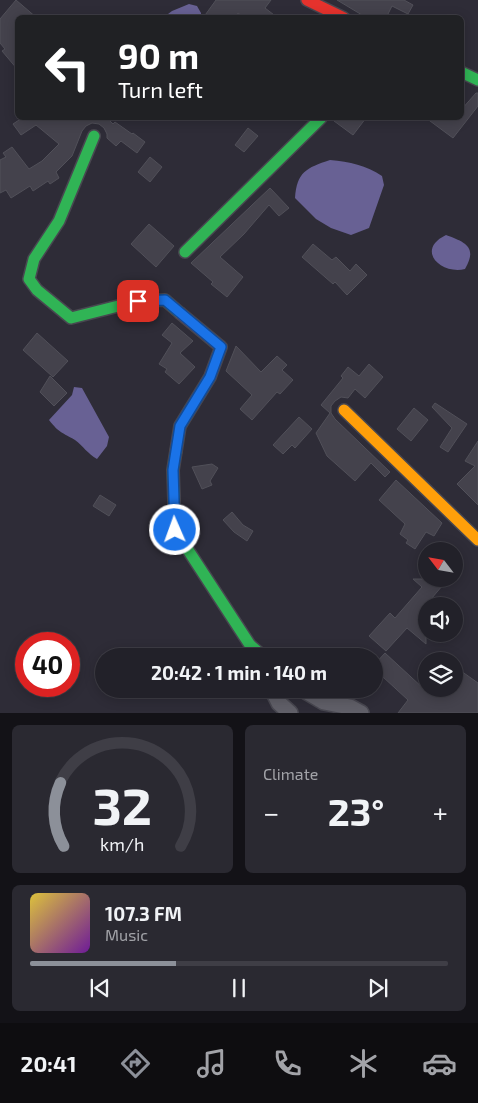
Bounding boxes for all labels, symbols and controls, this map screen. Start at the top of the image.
text: 90 m [118,34,199,76]
icon: left [35,35,100,100]
text: Turn left [118,76,203,102]
pin [117,280,159,322]
icon: arrive [124,287,152,315]
position arrow [148,503,200,555]
north arrow [418,542,462,588]
map controls [418,542,463,697]
button: sound [418,597,463,642]
speed limit sign: 40 [15,632,80,697]
button: layers [418,652,463,697]
text: 20:42 · 1 min · 140 m [151,661,327,684]
text: Climate [263,764,318,783]
text: 32 [93,773,152,835]
text: 23° [328,788,384,834]
text: − [263,795,279,829]
text: + [433,795,448,829]
text: km/h [100,833,145,855]
text: 107.3 FM [105,902,182,925]
text: Music [105,925,148,944]
icon: previous [86,974,114,1002]
icon: pause [225,974,253,1002]
icon: next [364,974,392,1002]
icon: directions [118,1046,153,1081]
icon: music [194,1046,229,1081]
icon: phone [270,1046,305,1081]
icon: climate [346,1046,381,1081]
icon: car [422,1046,457,1081]
text: 20:41 [21,1050,76,1076]

